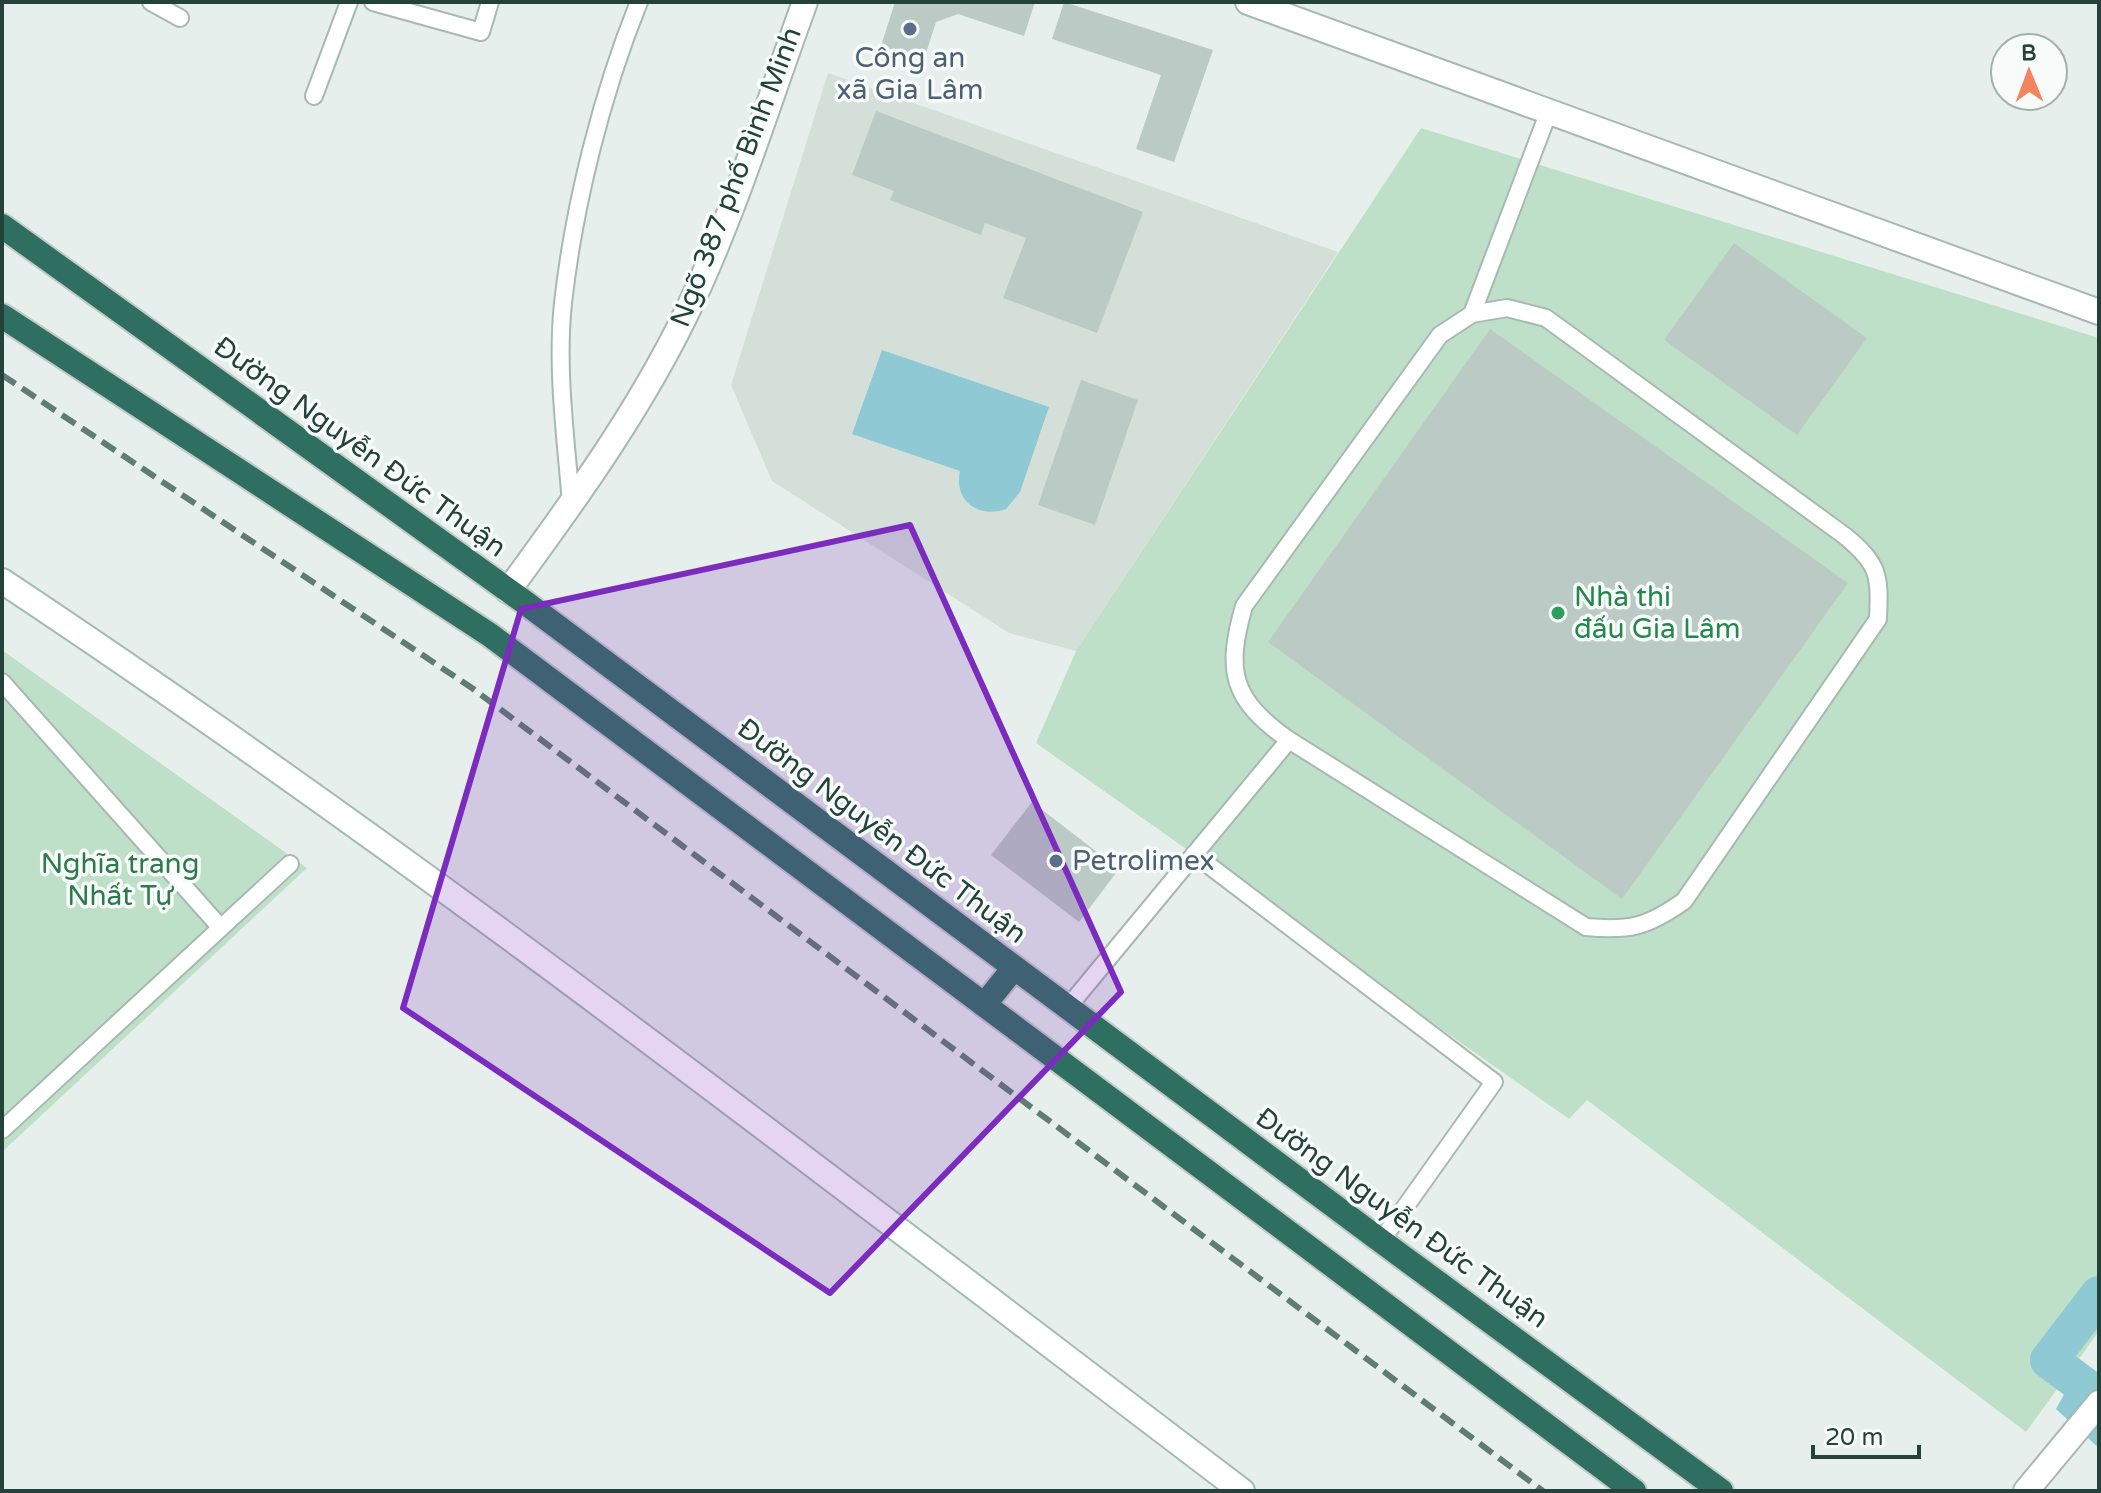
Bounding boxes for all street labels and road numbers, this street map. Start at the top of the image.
street label: Ngõ 387 phố Bình Minh [663,22,809,332]
street label: Đường Nguyễn Đức Thuận [207,329,513,565]
street label: Đường Nguyễn Đức Thuận [731,711,1033,951]
street label: Đường Nguyễn Đức Thuận [1249,1100,1555,1336]

